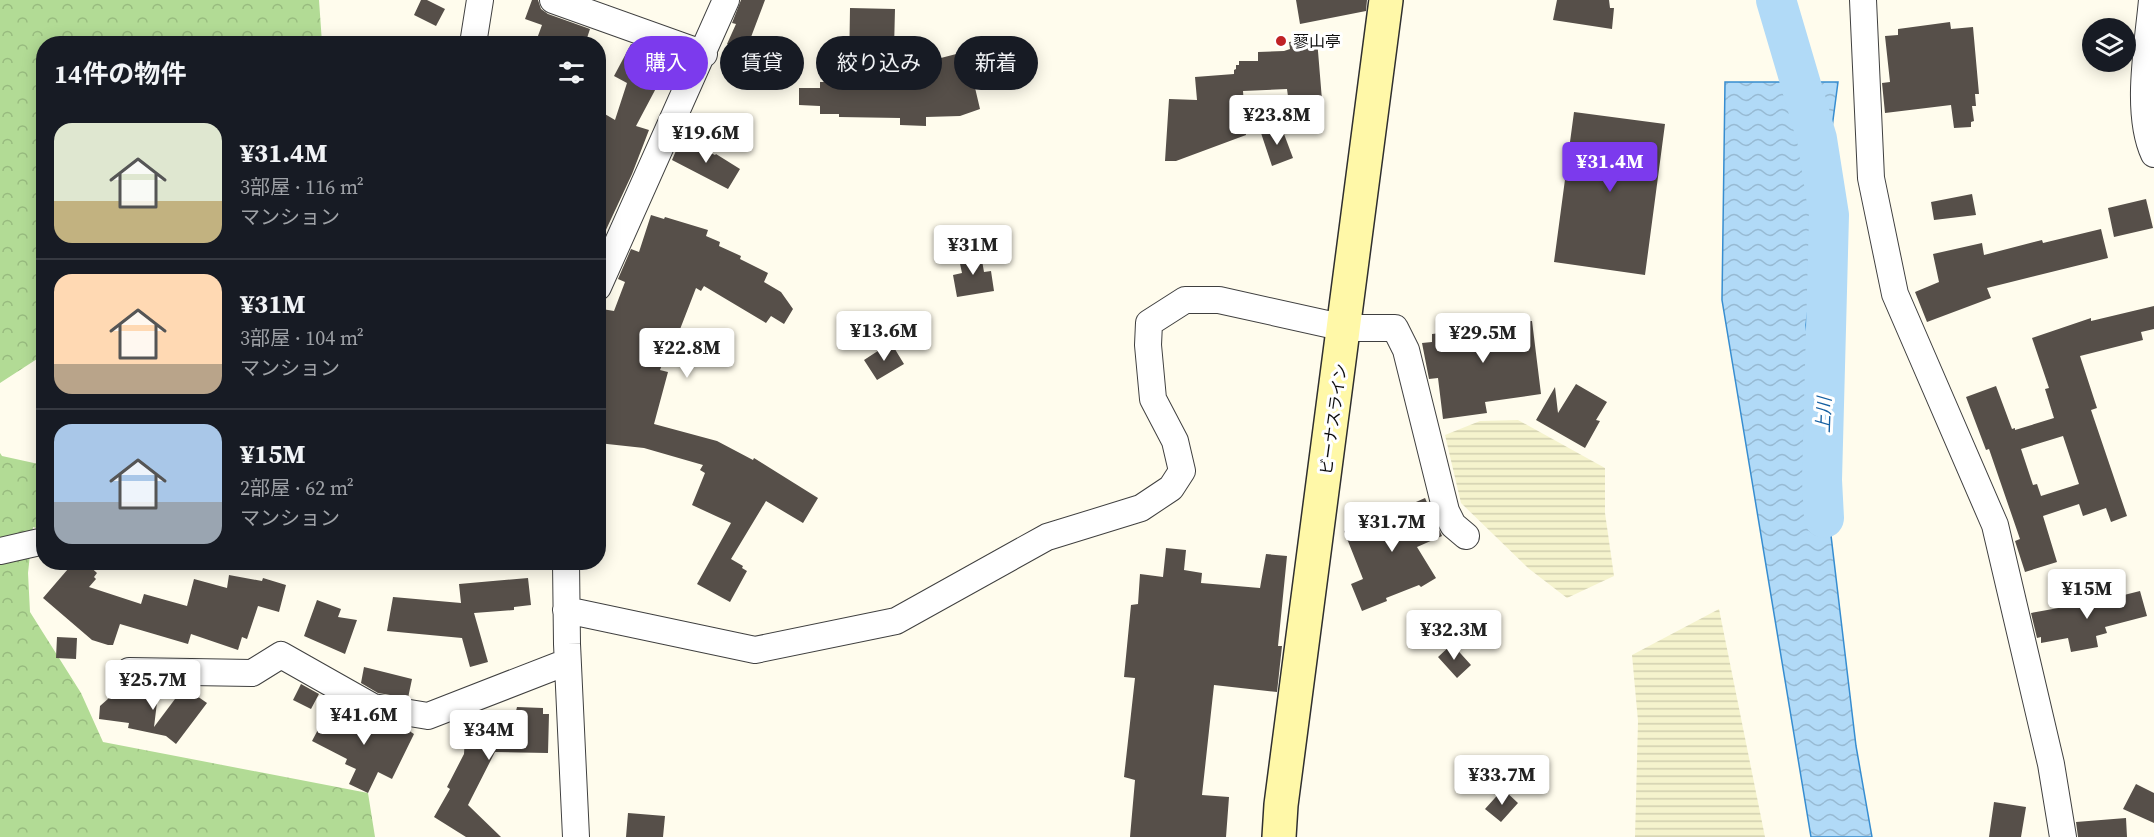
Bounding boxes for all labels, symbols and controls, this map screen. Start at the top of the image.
map controls [2082,18,2136,72]
button: layers [2082,18,2136,72]
place label: 蓼山亭 [1293,30,1341,52]
marker: 蓼山亭 [1274,34,1288,48]
chip: 購入 [624,36,708,90]
chip: 賃貸 [720,36,804,90]
chip: 絞り込み [816,36,942,90]
chip: 新着 [954,36,1038,90]
text: 14件の物件 [54,56,186,92]
icon: filters [555,56,588,89]
pin: ¥23.8M [1228,95,1326,146]
text: ¥23.8M [1243,100,1311,128]
pin: ¥19.6M [657,113,755,164]
text: ¥19.6M [672,118,740,146]
text: ¥31.4M [240,135,327,171]
pin: ¥31.4M [1561,142,1659,193]
icon: home [102,147,174,219]
text: ¥31.4M [1576,147,1644,175]
text: 3部屋 · 116 m² [240,173,364,201]
text: マンション [240,203,340,231]
pin: ¥31M [937,225,1009,276]
text: ¥31M [948,230,998,258]
text: ¥31M [240,286,306,322]
icon: home [102,298,174,370]
pin: ¥13.6M [835,311,933,362]
pin: ¥29.5M [1434,313,1532,364]
text: ¥13.6M [850,316,918,344]
text: ¥29.5M [1449,318,1517,346]
text: 3部屋 · 104 m² [240,324,364,352]
pin: ¥22.8M [638,328,736,379]
text: ¥22.8M [653,333,721,361]
text: マンション [240,354,340,382]
street label: ビーナスライン [1314,362,1352,476]
water label: 上川 [1810,395,1837,433]
text: ¥15M [240,436,306,472]
icon: home [102,448,174,520]
text: 2部屋 · 62 m² [240,474,354,502]
pin: ¥31.7M [1343,502,1441,553]
text: マンション [240,504,340,532]
text: ¥31.7M [1358,507,1426,535]
pin: ¥15M [2051,569,2123,620]
text: ¥15M [2062,574,2112,602]
pin: ¥32.3M [1405,610,1503,661]
text: ¥32.3M [1420,615,1488,643]
pin: ¥25.7M [104,660,202,711]
text: ¥25.7M [119,665,187,693]
pin: ¥41.6M [315,695,413,746]
text: ¥41.6M [330,700,398,728]
pin: ¥34M [453,710,525,761]
text: ¥34M [464,715,514,743]
pin: ¥33.7M [1453,755,1551,806]
text: ¥33.7M [1468,760,1536,788]

